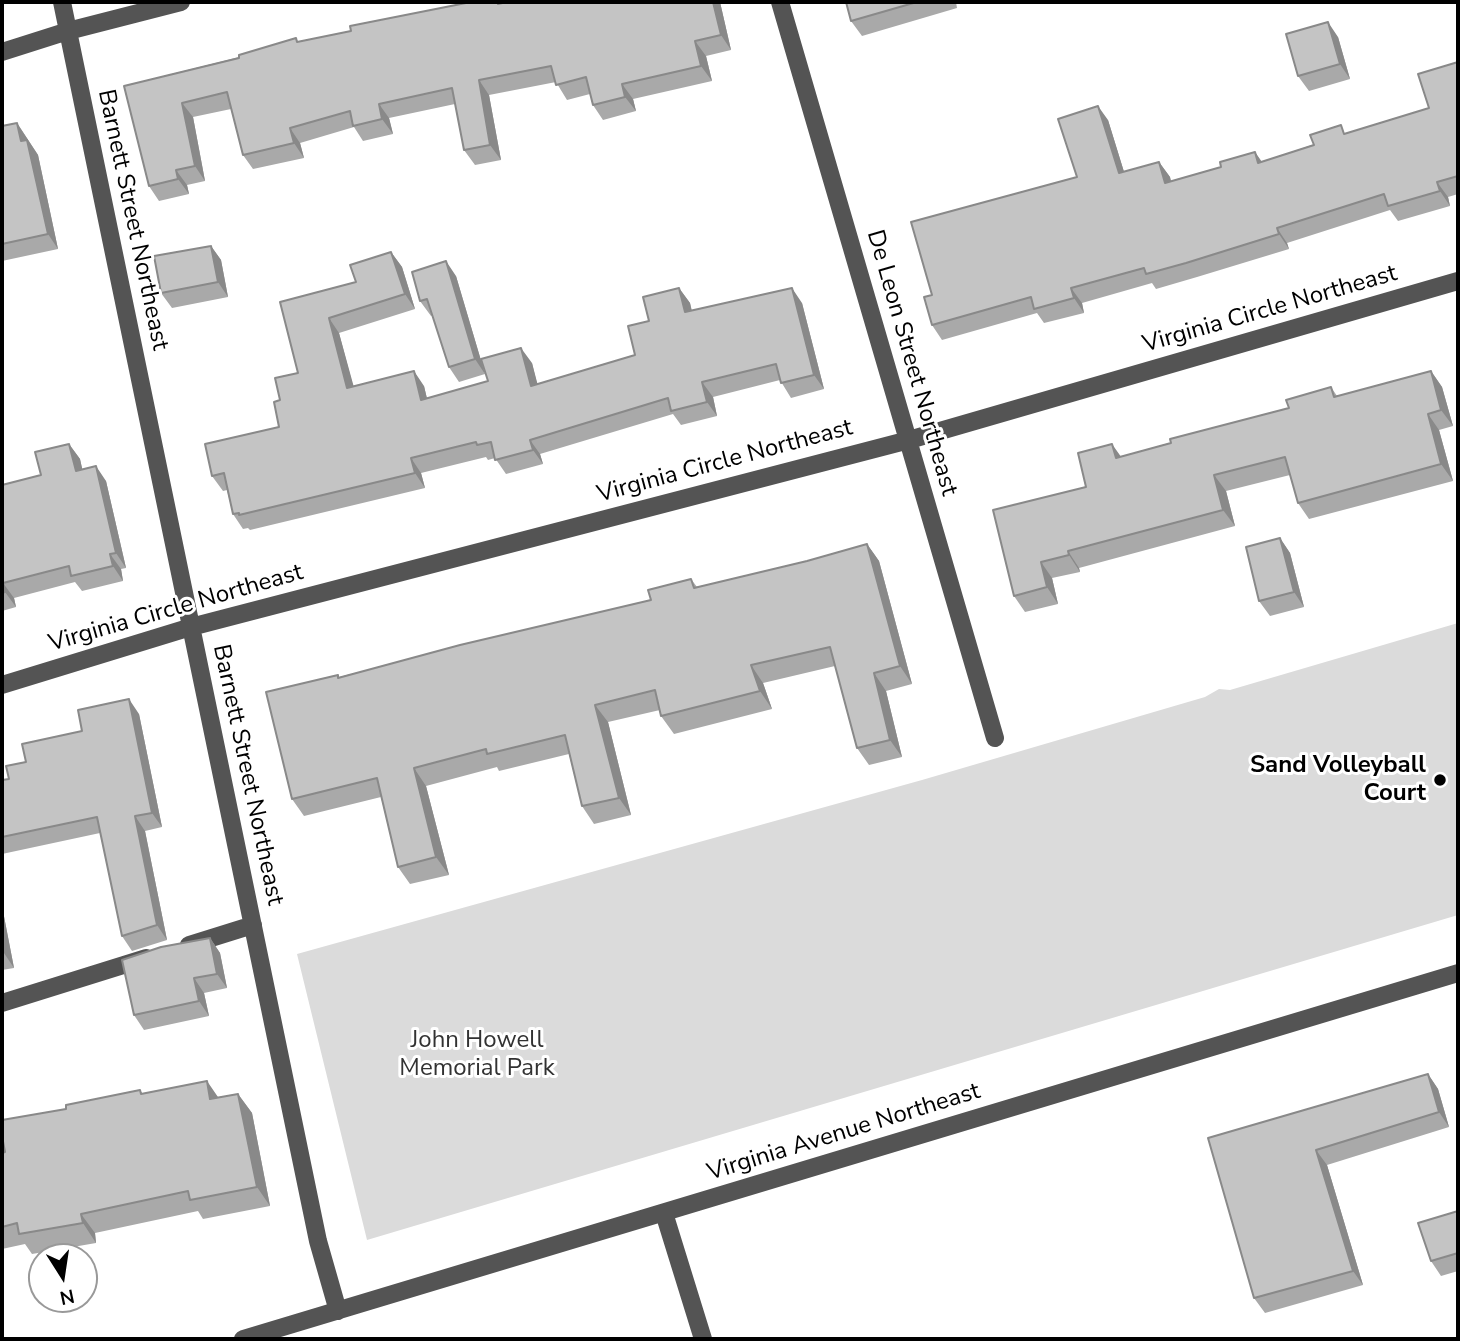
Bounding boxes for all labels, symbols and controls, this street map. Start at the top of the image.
street label: Barnett Street Northeast [90,87,174,353]
street label: De Leon Street Northeast [859,227,963,499]
street label: Virginia Circle Northeast [1140,260,1400,360]
street label: Virginia Circle Northeast [594,414,856,510]
street label: Virginia Circle Northeast [46,559,306,659]
street label: Barnett Street Northeast [205,642,289,908]
place label: Sand Volleyball Court [1250,752,1426,808]
marker: Sand Volleyball Court [1432,772,1448,788]
park label: John Howell Memorial Park [399,1027,555,1083]
street label: Virginia Avenue Northeast [704,1078,984,1188]
north arrow [28,1243,98,1313]
text: N [57,1282,77,1311]

